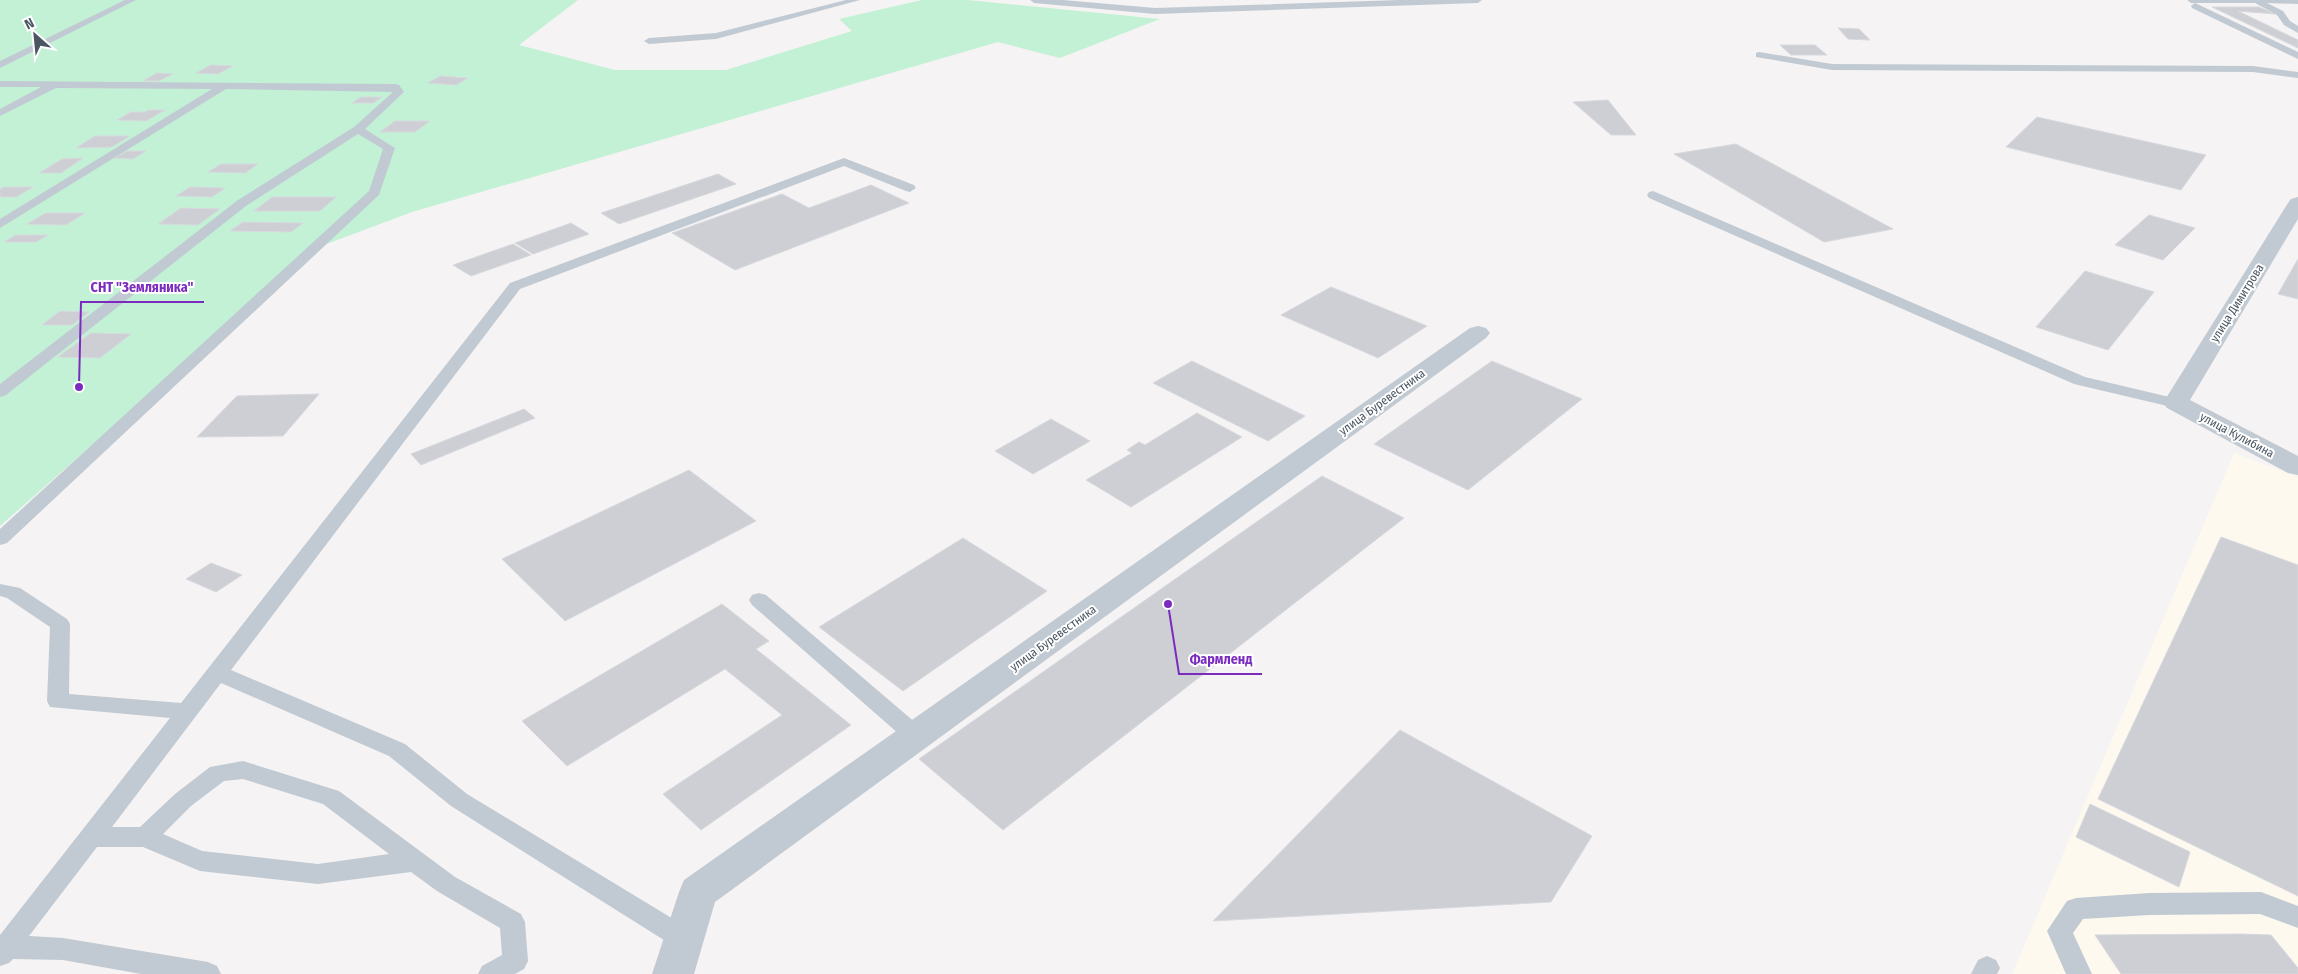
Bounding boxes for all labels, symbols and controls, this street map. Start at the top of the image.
north arrow [10,10,60,60]
text: N [22,14,37,33]
street label: улица Димитрова [2207,261,2267,344]
callout: СНТ "Земляника" [81,273,204,302]
text: СНТ "Земляника" [91,279,193,296]
street label: улица Буревестника [1336,366,1428,438]
street label: улица Кулибина [2198,410,2277,460]
street label: улица Буревестника [1007,602,1099,674]
callout: Фармленд [1179,645,1262,674]
text: Фармленд [1190,651,1252,668]

